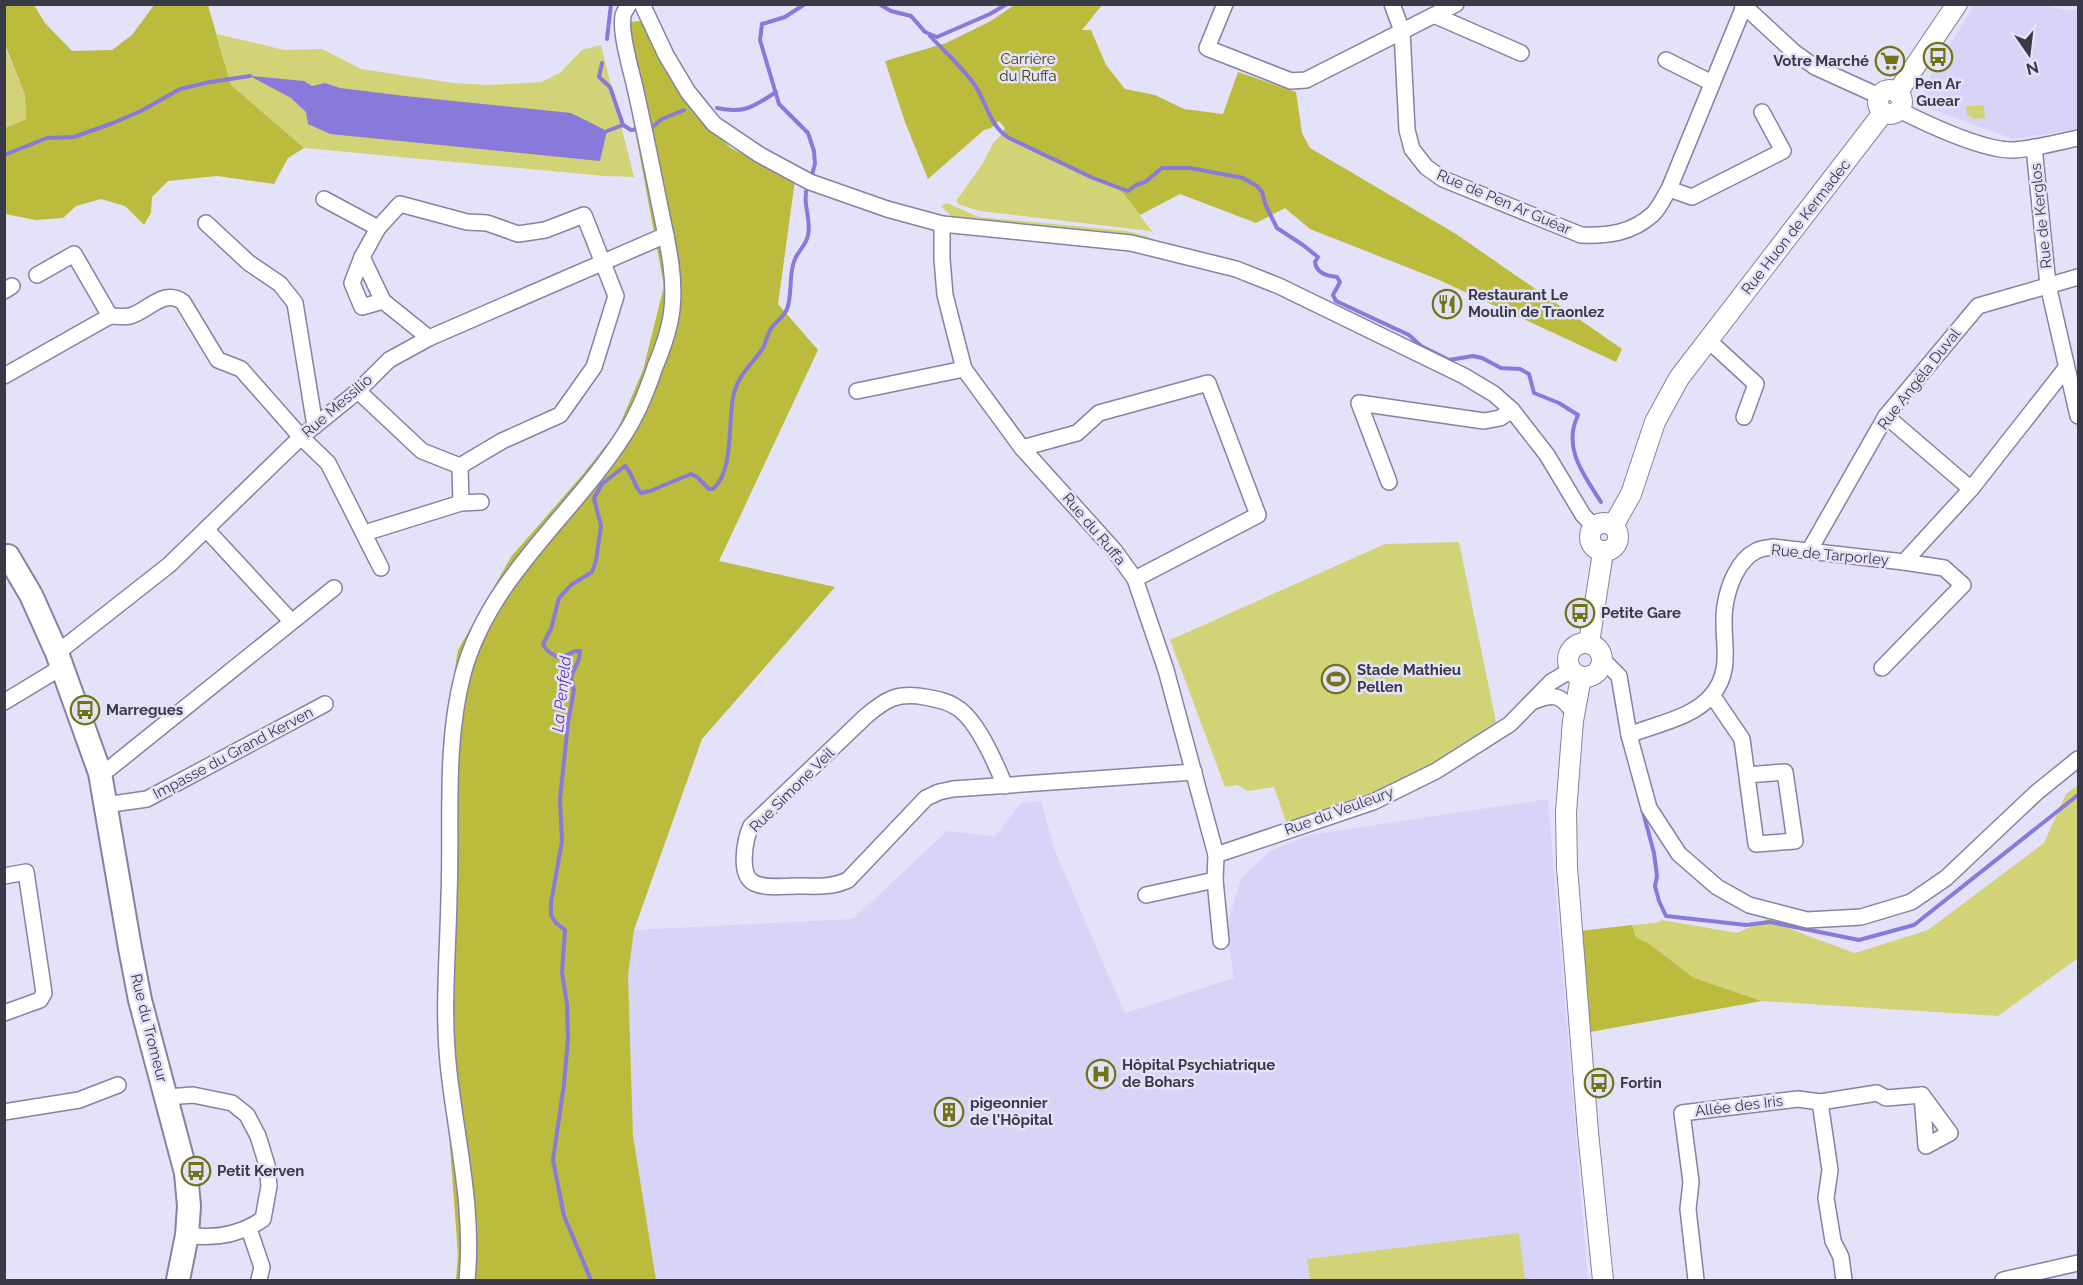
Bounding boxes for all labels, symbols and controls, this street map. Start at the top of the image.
north arrow [1999,24,2059,84]
bus stop icon: Pen Ar Guear [1922,41,1954,73]
supermarket icon: Votre Marché [1874,45,1906,77]
park label: Carrière du Ruffa [999,50,1057,85]
place label: Votre Marché [1773,52,1869,70]
text: N [2024,57,2041,79]
place label: Pen Ar Guear [1915,75,1961,110]
street label: Rue Huon de Kermadec [1738,156,1854,298]
street label: Rue de Kerglos [2027,162,2055,270]
street label: Rue de Pen Ar Guéar [1434,166,1574,239]
place label: Restaurant Le Moulin de Traonlez [1468,286,1604,321]
restaurant icon: Restaurant Le Moulin de Traonlez [1431,288,1463,320]
street label: Rue Angéla Duval [1874,324,1965,433]
street label: Rue Messilio [298,371,376,441]
street label: Rue du Ruffa [1059,489,1129,569]
street label: Rue de Tarporley [1770,541,1890,569]
bus stop icon: Petite Gare [1564,597,1596,629]
place label: Petite Gare [1601,604,1681,622]
water label: La Penfeld [548,655,575,733]
place label: Stade Mathieu Pellen [1357,661,1461,696]
sports icon: Stade Mathieu Pellen [1320,663,1352,695]
bus stop icon: Marregues [69,694,101,726]
place label: Marregues [106,701,183,719]
street label: Impasse du Grand Kerven [150,703,316,803]
street label: Rue Simone Veil [746,743,839,836]
street label: Rue du Veuleury [1282,783,1396,839]
street label: Rue du Tromeur [127,972,171,1085]
place label: Hôpital Psychiatrique de Bohars [1122,1056,1275,1091]
hospital icon: Hôpital Psychiatrique de Bohars [1085,1058,1117,1090]
bus stop icon: Fortin [1583,1067,1615,1099]
place label: Fortin [1620,1074,1662,1092]
street label: Allée des Iris [1694,1092,1784,1120]
place label: pigeonnier de l'Hôpital [970,1094,1053,1129]
building icon: pigeonnier de l'Hôpital [933,1096,965,1128]
bus stop icon: Petit Kerven [180,1155,212,1187]
place label: Petit Kerven [217,1162,304,1180]

